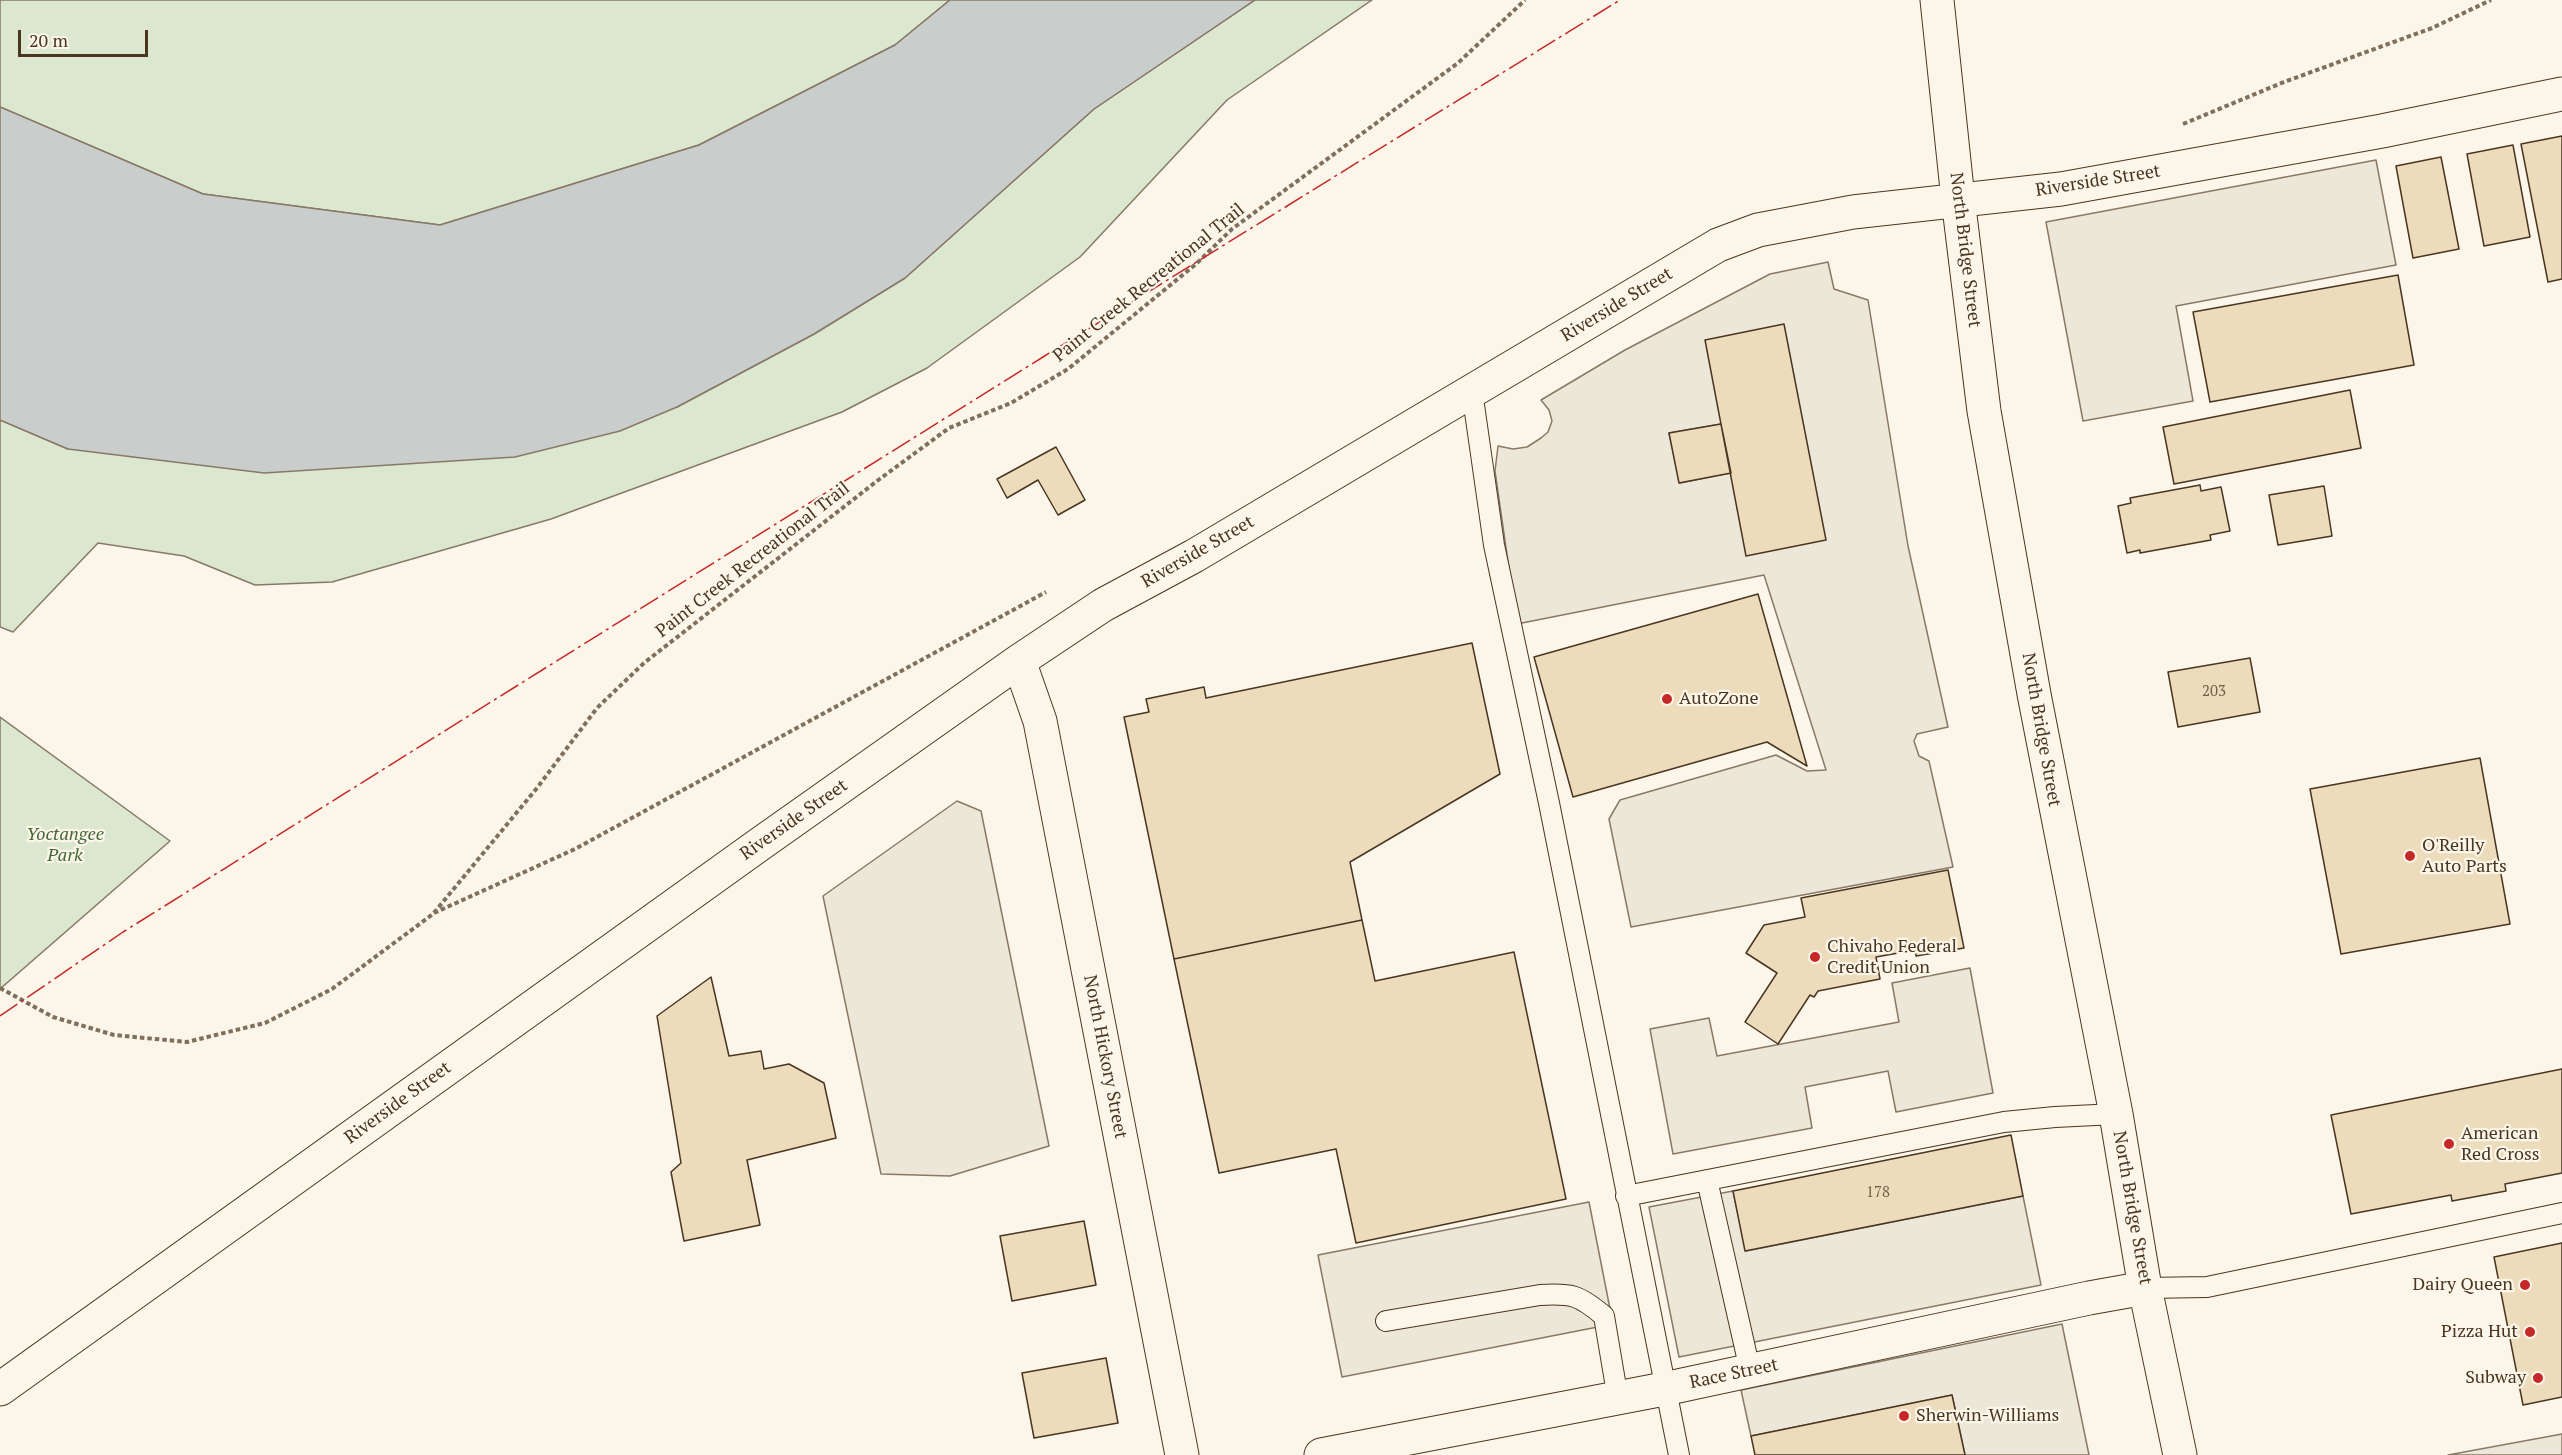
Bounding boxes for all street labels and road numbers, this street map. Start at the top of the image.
street label: Riverside Street [2034,160,2162,202]
street label: North Bridge Street [1945,171,1985,329]
street label: Paint Creek Recreational Trail [1049,199,1249,367]
street label: Riverside Street [1557,263,1677,347]
street label: Paint Creek Recreational Trail [652,478,854,642]
street label: Riverside Street [1138,511,1258,593]
street label: North Bridge Street [2017,651,2065,809]
street label: Riverside Street [736,775,852,865]
street label: North Hickory Street [1079,973,1131,1141]
street label: Riverside Street [341,1057,455,1149]
street label: North Bridge Street [2108,1129,2156,1287]
street label: Race Street [1688,1354,1780,1394]

